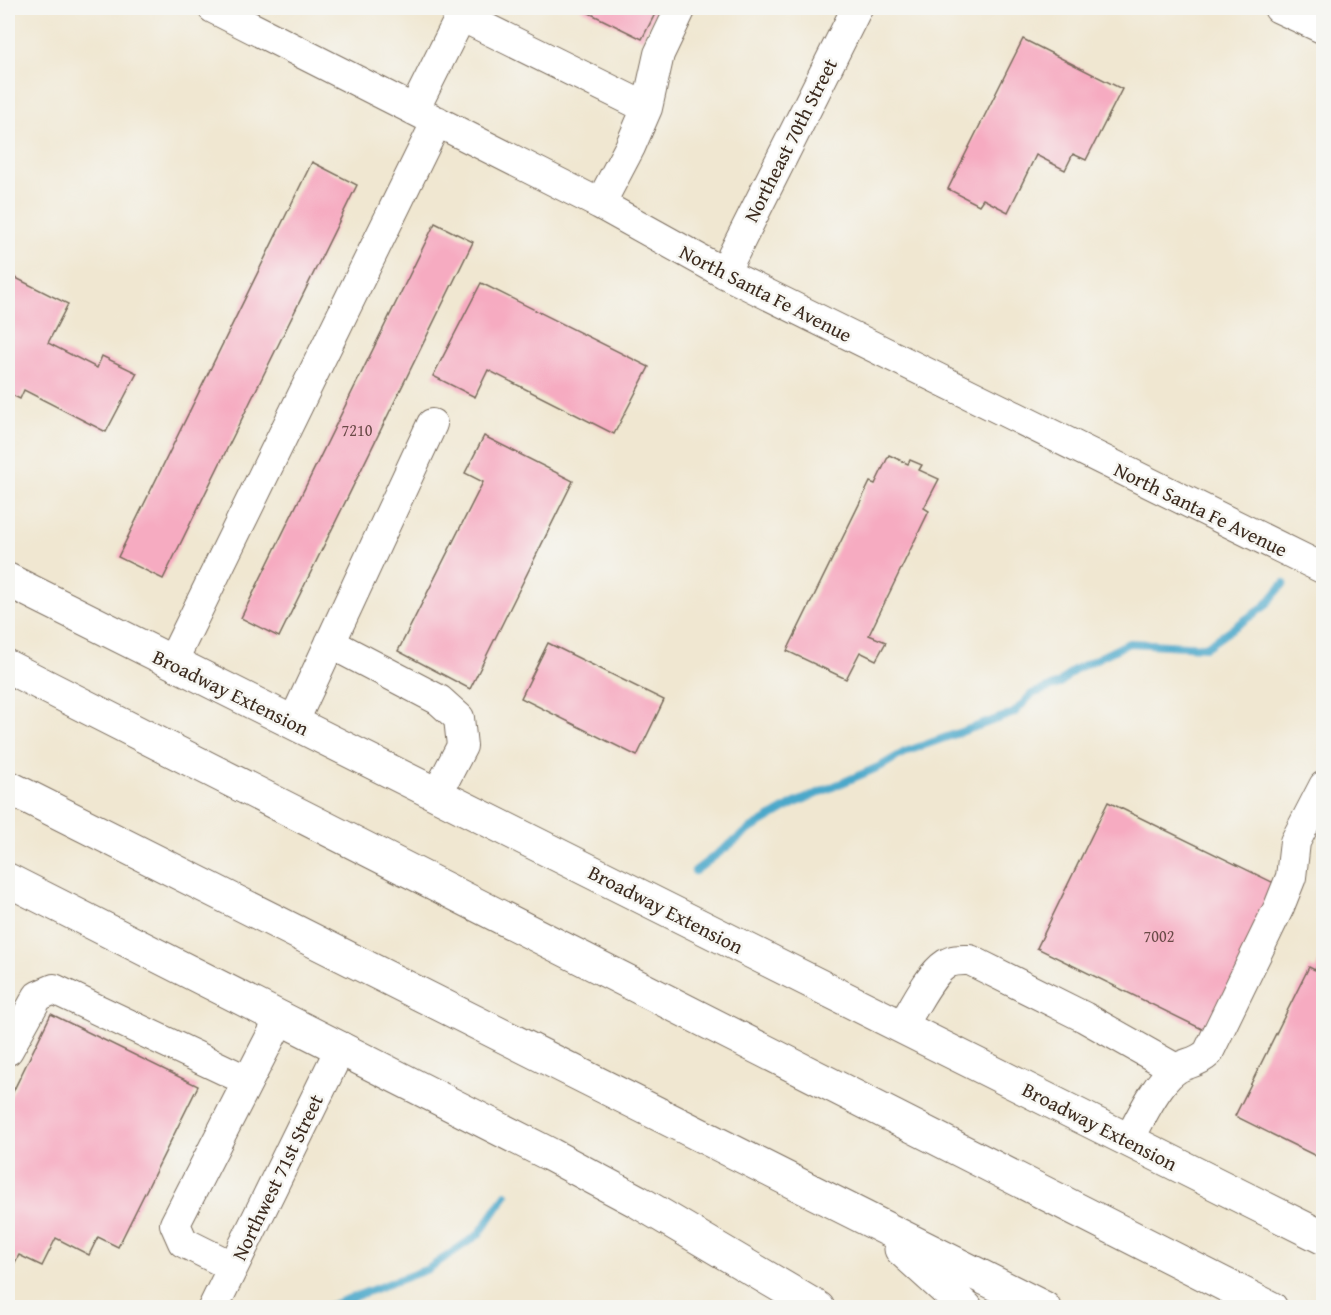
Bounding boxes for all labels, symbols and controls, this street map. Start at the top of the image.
street label: Northeast 70th Street [736,53,844,227]
street label: North Santa Fe Avenue [675,237,857,349]
house number: 7210 [342,418,373,442]
street label: North Santa Fe Avenue [1109,454,1293,564]
street label: Broadway Extension [148,642,314,742]
street label: Broadway Extension [584,857,748,961]
house number: 7002 [1144,924,1174,948]
street label: Broadway Extension [1018,1074,1182,1178]
street label: Northwest 71st Street [224,1089,330,1265]

